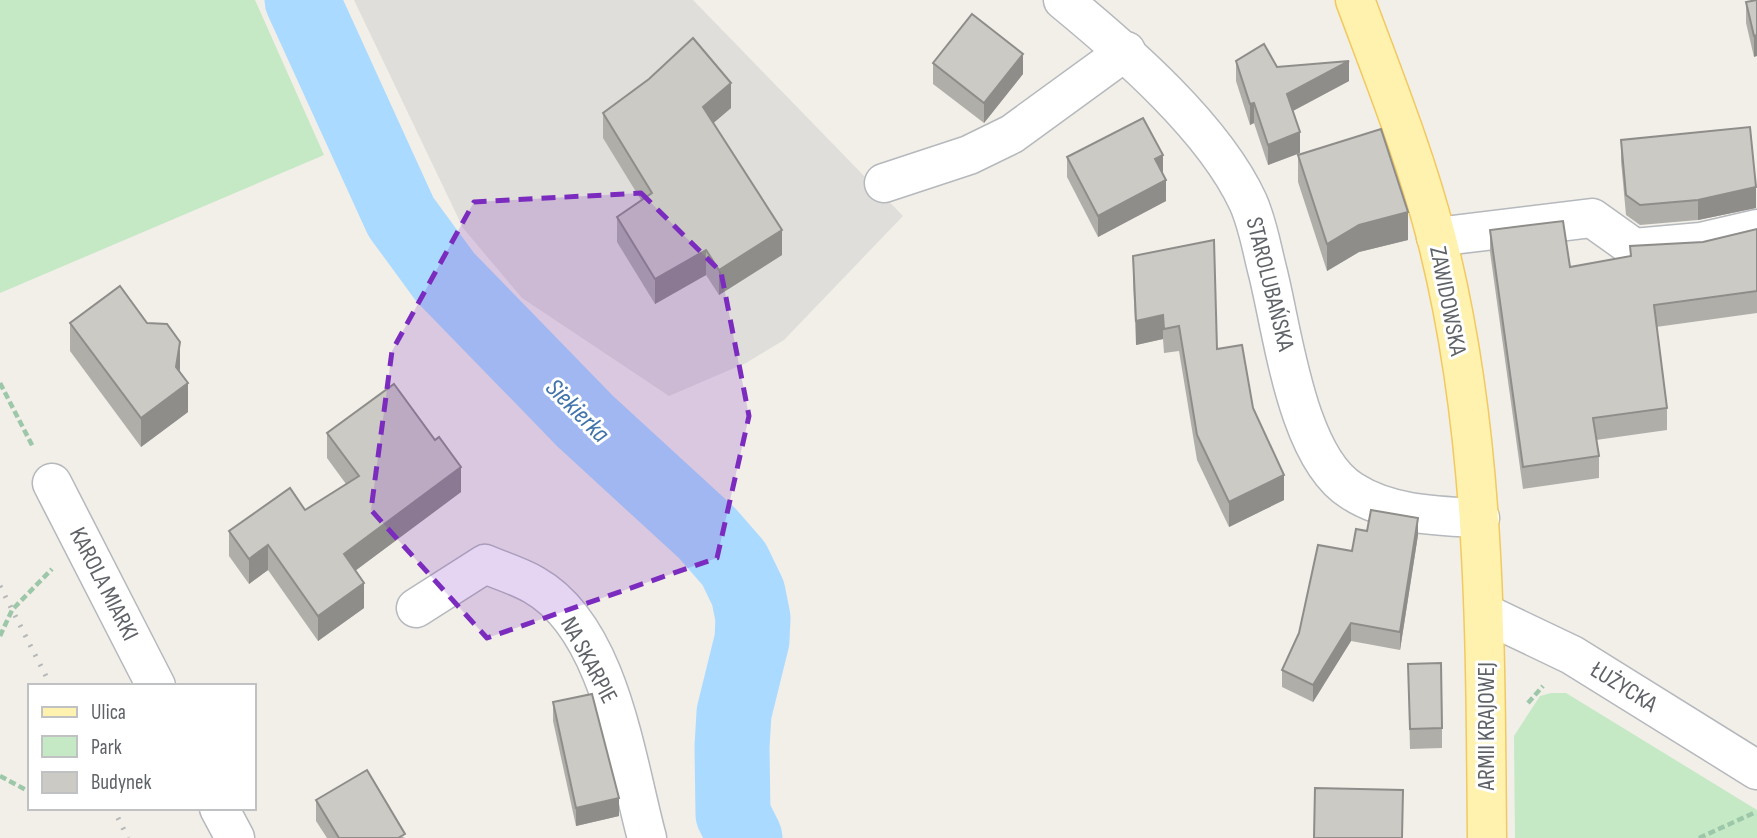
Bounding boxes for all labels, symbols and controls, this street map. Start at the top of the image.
street label: STAROLUBAŃSKA [1239,214,1301,355]
street label: ZAWIDOWSKA [1423,244,1473,359]
water label: Siekierka [539,373,616,450]
street label: KAROLA MIARKI [63,523,145,645]
street label: NA SKARPIE [554,612,624,708]
street label: ŁUŻYCKA [1585,655,1663,719]
street label: ARMII KRAJOWEJ [1472,662,1501,791]
legend [28,684,256,810]
text: Ulica [91,700,126,725]
text: Park [91,735,122,760]
text: Budynek [91,770,151,795]

